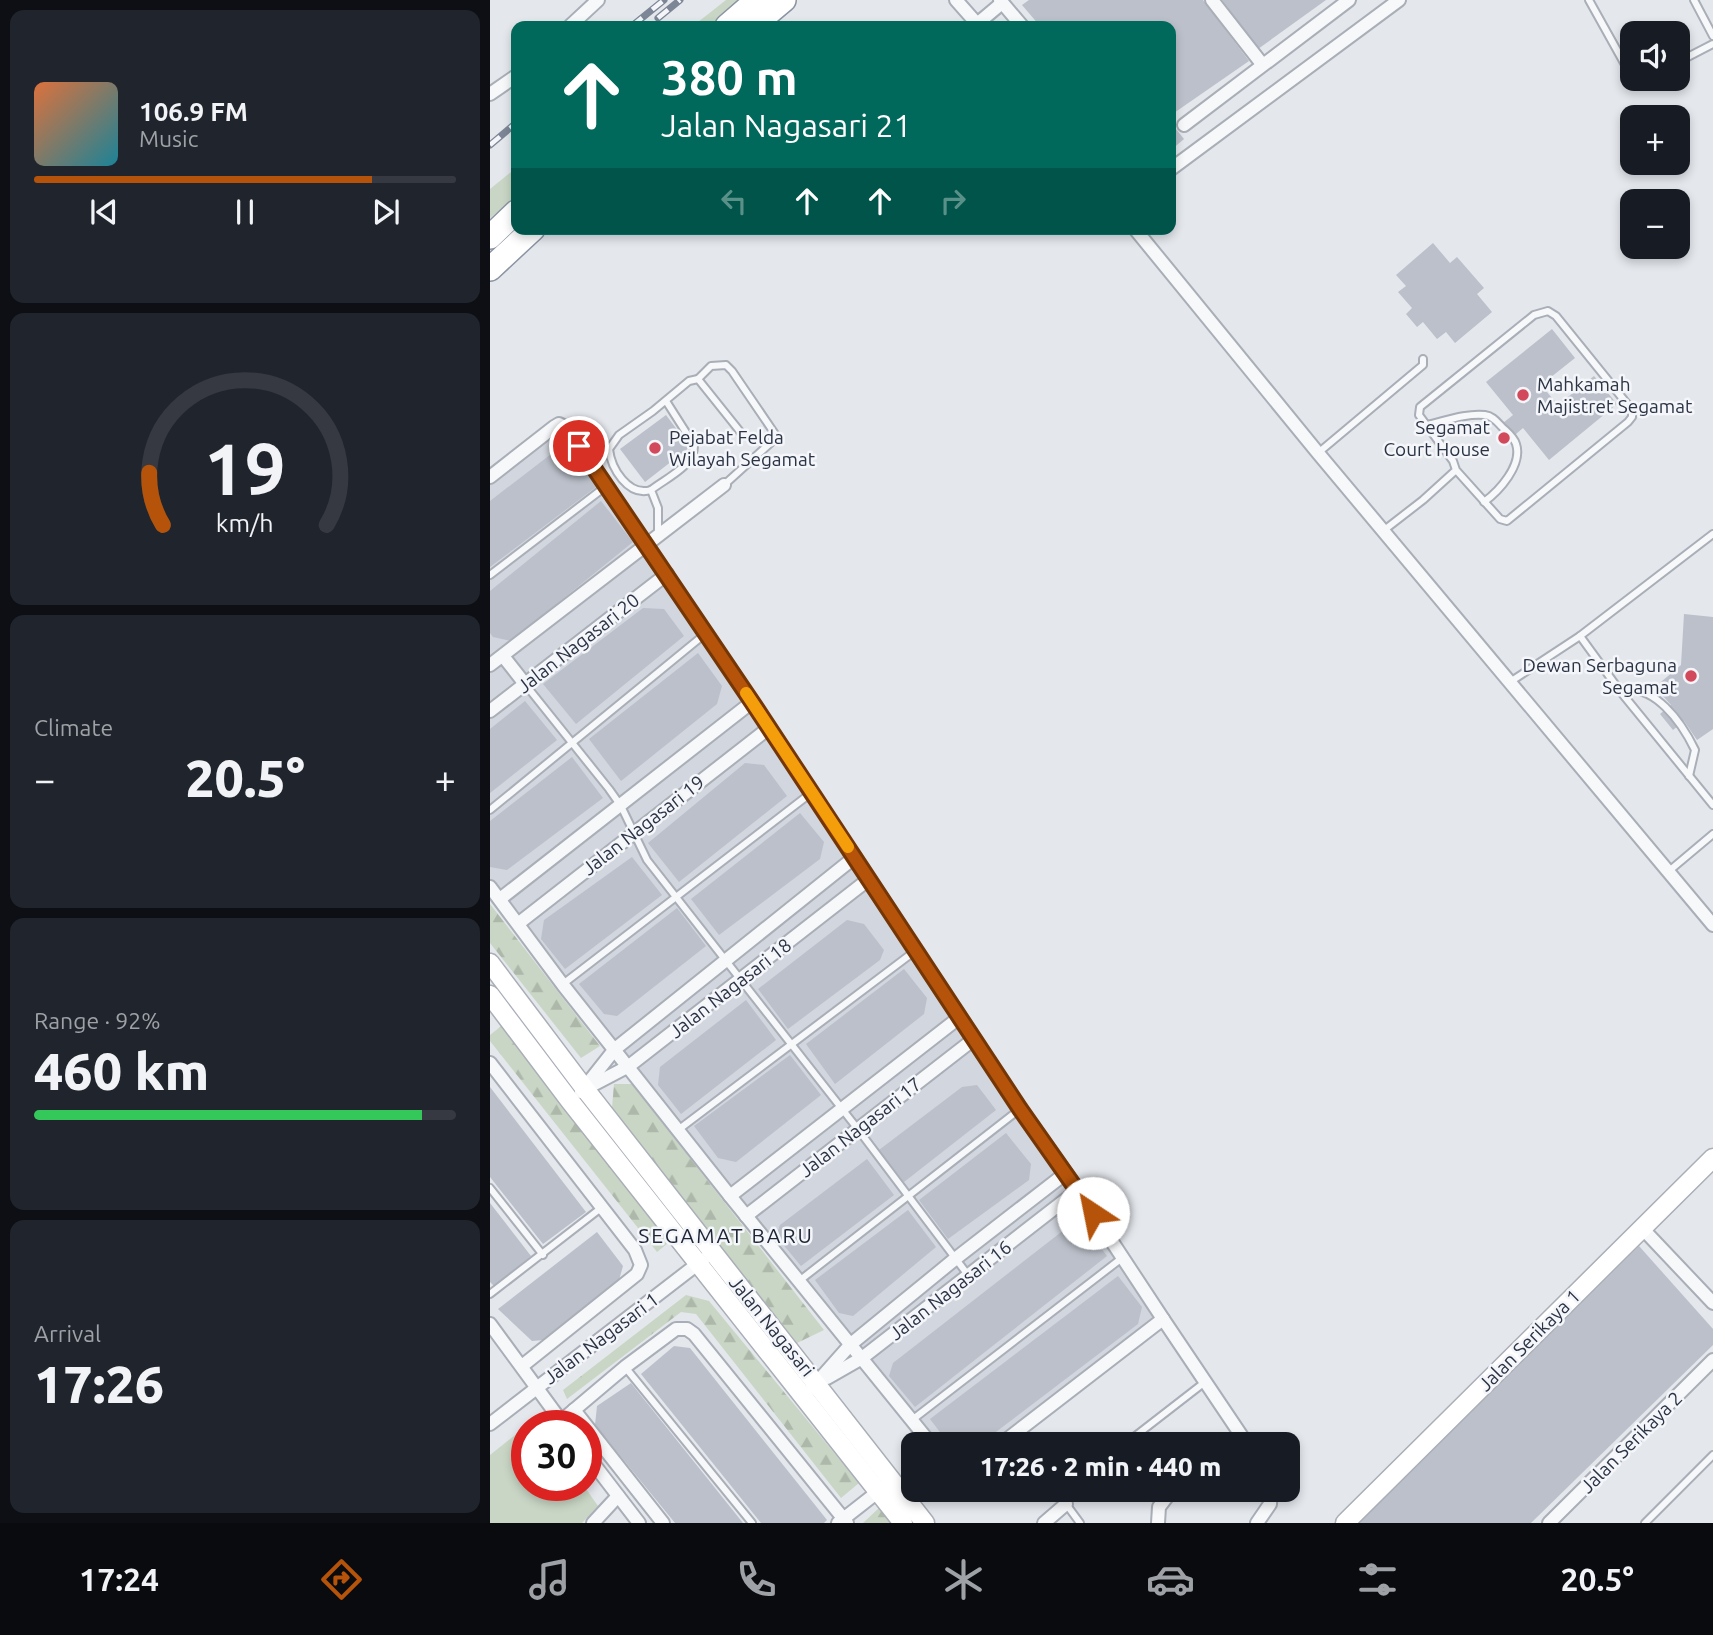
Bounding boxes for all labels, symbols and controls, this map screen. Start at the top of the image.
map controls [1620,21,1690,259]
button: sound [1620,21,1690,91]
icon: ahead [546,49,637,140]
text: 380 m [661,49,798,104]
text: 106.9 FM [139,97,248,126]
button: + [1620,105,1690,175]
text: Jalan Nagasari 21 [661,107,912,143]
text: Music [139,126,198,151]
icon: left [715,182,753,220]
icon: ahead [788,182,826,220]
icon: ahead [861,182,899,220]
icon: right [934,182,972,220]
button: − [1620,189,1690,259]
icon: previous [85,193,123,231]
icon: pause [226,193,264,231]
icon: next [367,193,405,231]
place label: Mahkamah Majistret Segamat [1537,373,1693,417]
marker: Mahkamah Majistret Segamat [1515,387,1531,403]
pin [549,416,609,476]
place label: Segamat Court House [1383,416,1491,460]
place label: Pejabat Felda Wilayah Segamat [669,426,816,470]
text: 19 [204,427,286,509]
icon: arrive [560,427,598,465]
marker: Segamat Court House [1496,430,1512,446]
marker: Pejabat Felda Wilayah Segamat [647,440,663,456]
text: km/h [216,509,274,537]
street label: Jalan Nagasari 20 [513,589,643,697]
place label: Dewan Serbaguna Segamat [1522,654,1678,698]
marker: Dewan Serbaguna Segamat [1683,668,1699,684]
text: Climate [34,715,113,740]
text: 20.5° [185,749,305,807]
text: − [34,758,55,800]
text: + [435,758,456,800]
street label: Jalan Nagasari 19 [578,771,708,879]
street label: Jalan Nagasari 18 [665,934,795,1042]
text: Range · 92% [34,1008,161,1033]
text: 460 km [34,1042,209,1100]
street label: Jalan Nagasari 17 [795,1073,925,1181]
position arrow [1056,1176,1130,1250]
district label: SEGAMAT BARU [638,1223,814,1247]
street label: Jalan Nagasari 16 [885,1236,1015,1344]
street label: Jalan Nagasari [725,1271,819,1381]
street label: Jalan Serikaya 1 [1474,1285,1584,1395]
street label: Jalan Nagasari 1 [539,1288,663,1388]
text: Arrival [34,1321,101,1346]
text: 17:26 [34,1355,164,1413]
street label: Jalan Serikaya 2 [1576,1387,1686,1497]
speed limit sign: 30 [511,1410,602,1501]
text: 17:26 · 2 min · 440 m [980,1452,1221,1481]
icon: directions [317,1555,366,1604]
icon: music [525,1555,574,1604]
icon: phone [732,1555,781,1604]
icon: climate [939,1555,988,1604]
icon: car [1146,1555,1195,1604]
icon: filters [1353,1555,1402,1604]
text: 17:24 [79,1561,159,1597]
text: 20.5° [1560,1561,1634,1597]

